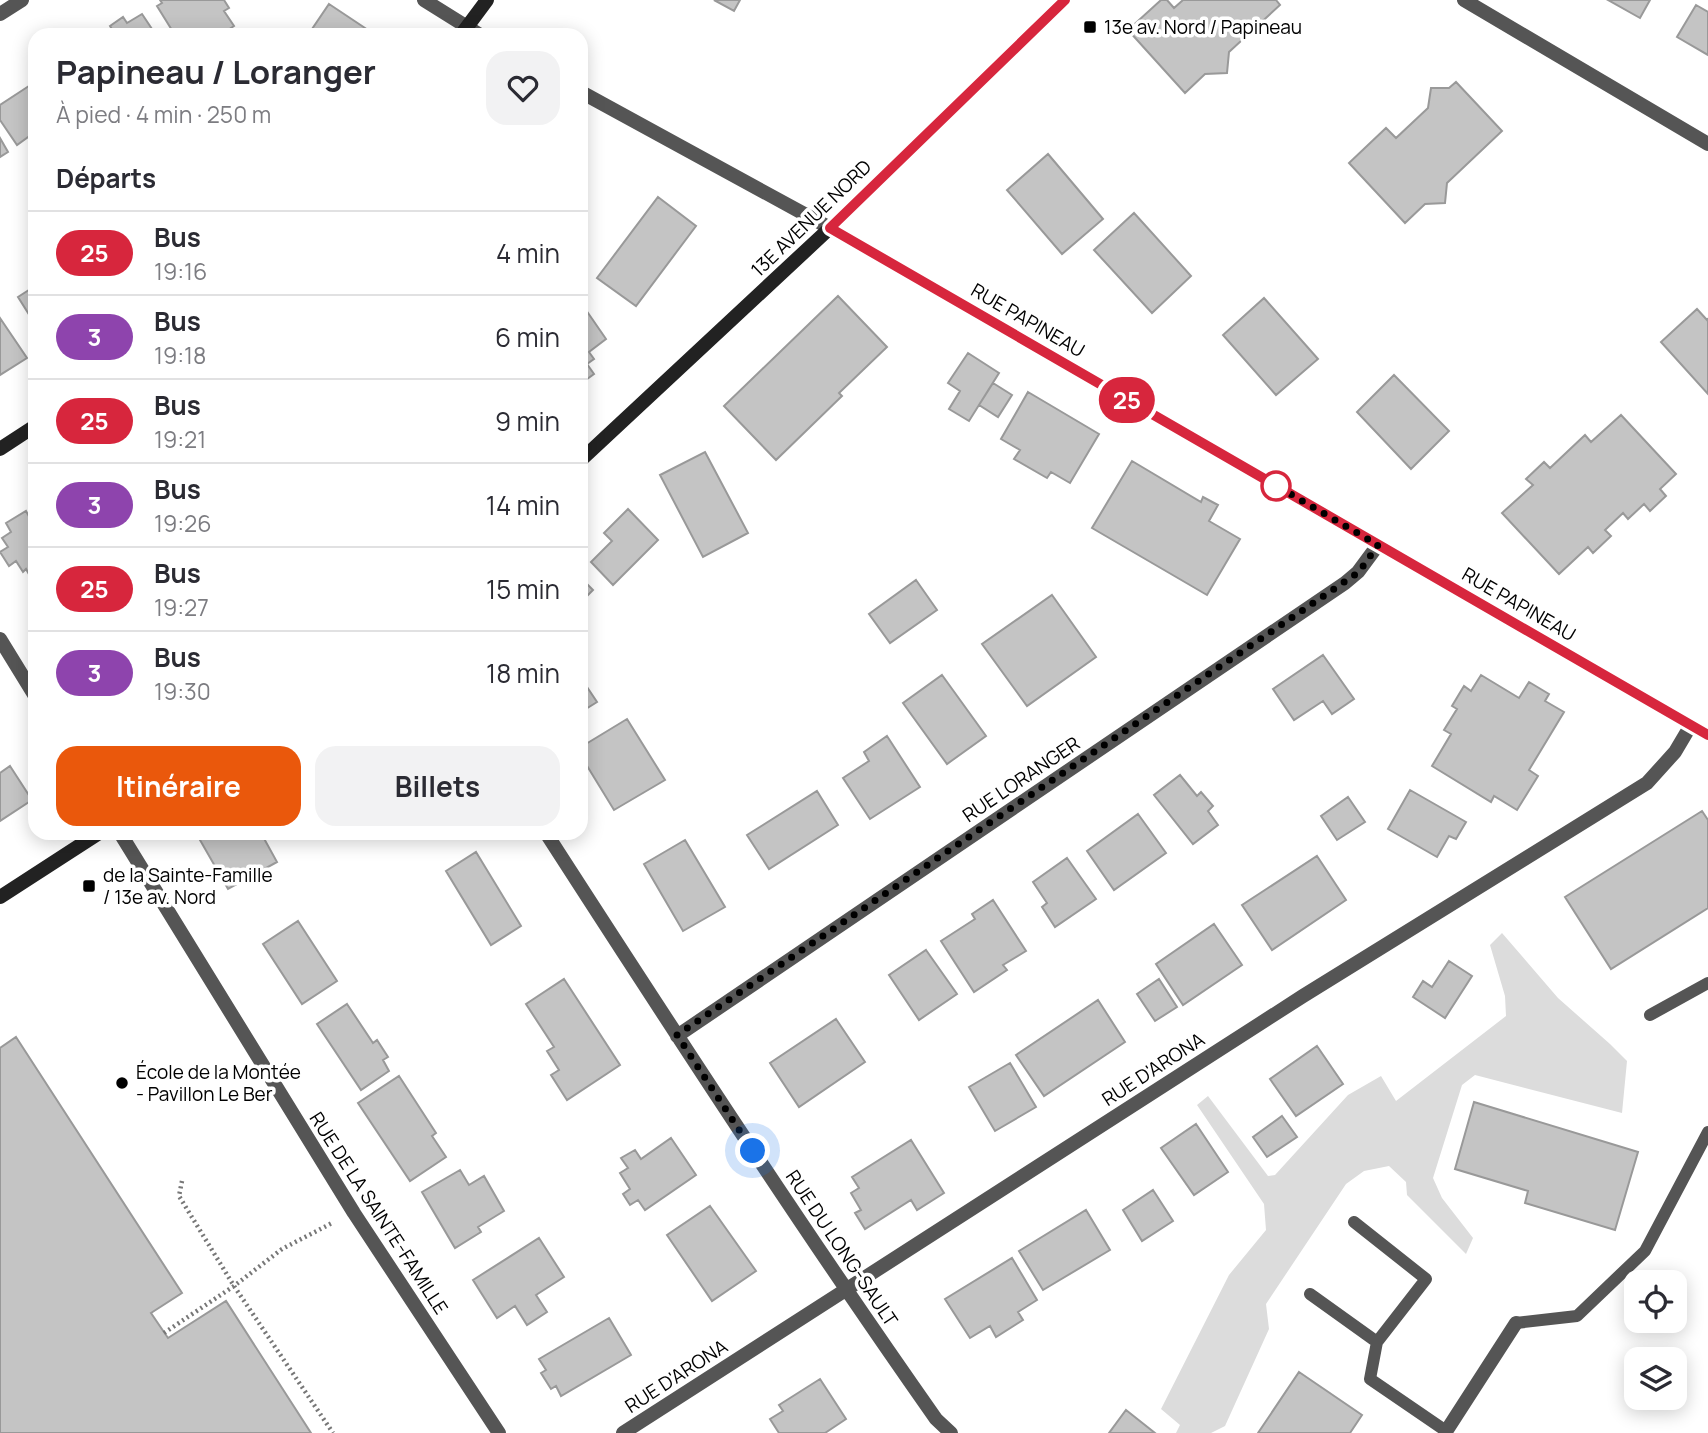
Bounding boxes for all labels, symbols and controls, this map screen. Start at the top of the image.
place label: 13e av. Nord / Papineau [1104,14,1302,40]
marker: 13e av. Nord / Papineau [1082,19,1098,35]
text: Papineau / Loranger [56,49,376,94]
button: heart [486,51,560,125]
text: À pied · 4 min · 250 m [56,98,271,130]
street label: 13E AVENUE NORD [745,154,877,282]
text: Départs [56,160,156,196]
text: Bus [154,219,201,255]
text: 4 min [496,235,560,271]
text: 25 [80,236,109,269]
text: 19:16 [154,255,207,287]
street label: RUE PAPINEAU [966,277,1090,363]
text: Bus [154,303,201,339]
text: 6 min [495,319,560,355]
text: 3 [88,320,101,353]
text: 19:18 [154,339,206,371]
line badge: 25 [1096,377,1158,423]
text: 25 [1113,383,1141,416]
text: Bus [154,387,201,423]
text: 9 min [495,403,560,439]
text: 25 [80,404,109,437]
text: 19:21 [154,423,206,455]
text: Bus [154,471,201,507]
unlabelled marker [1261,471,1291,501]
text: 14 min [486,487,560,523]
text: 3 [88,488,101,521]
text: 19:26 [154,507,212,539]
text: Bus [154,555,201,591]
street label: RUE PAPINEAU [1457,561,1581,647]
text: 15 min [486,571,560,607]
text: 25 [80,572,109,605]
text: 19:27 [154,591,209,623]
text: Bus [154,639,201,675]
text: 18 min [486,655,560,691]
text: 3 [88,656,101,689]
text: 19:30 [154,675,211,707]
street label: RUE LORANGER [957,730,1085,828]
button: Itinéraire [56,746,301,826]
button: Billets [315,746,560,826]
place label: de la Sainte-Famille / 13e av. Nord [103,862,273,910]
marker: de la Sainte-Famille / 13e av. Nord [81,878,97,894]
street label: RUE D'ARONA [1097,1026,1209,1112]
place label: École de la Montée - Pavillon Le Ber [136,1059,301,1107]
marker: École de la Montée - Pavillon Le Ber [114,1075,130,1091]
street label: RUE DE LA SAINTE-FAMILLE [304,1107,454,1319]
your location [735,1133,770,1168]
street label: RUE DU LONG-SAULT [780,1165,904,1332]
map controls [1624,1270,1687,1410]
button: locate [1624,1270,1687,1333]
street label: RUE D'ARONA [620,1333,732,1419]
button: layers [1624,1347,1687,1410]

